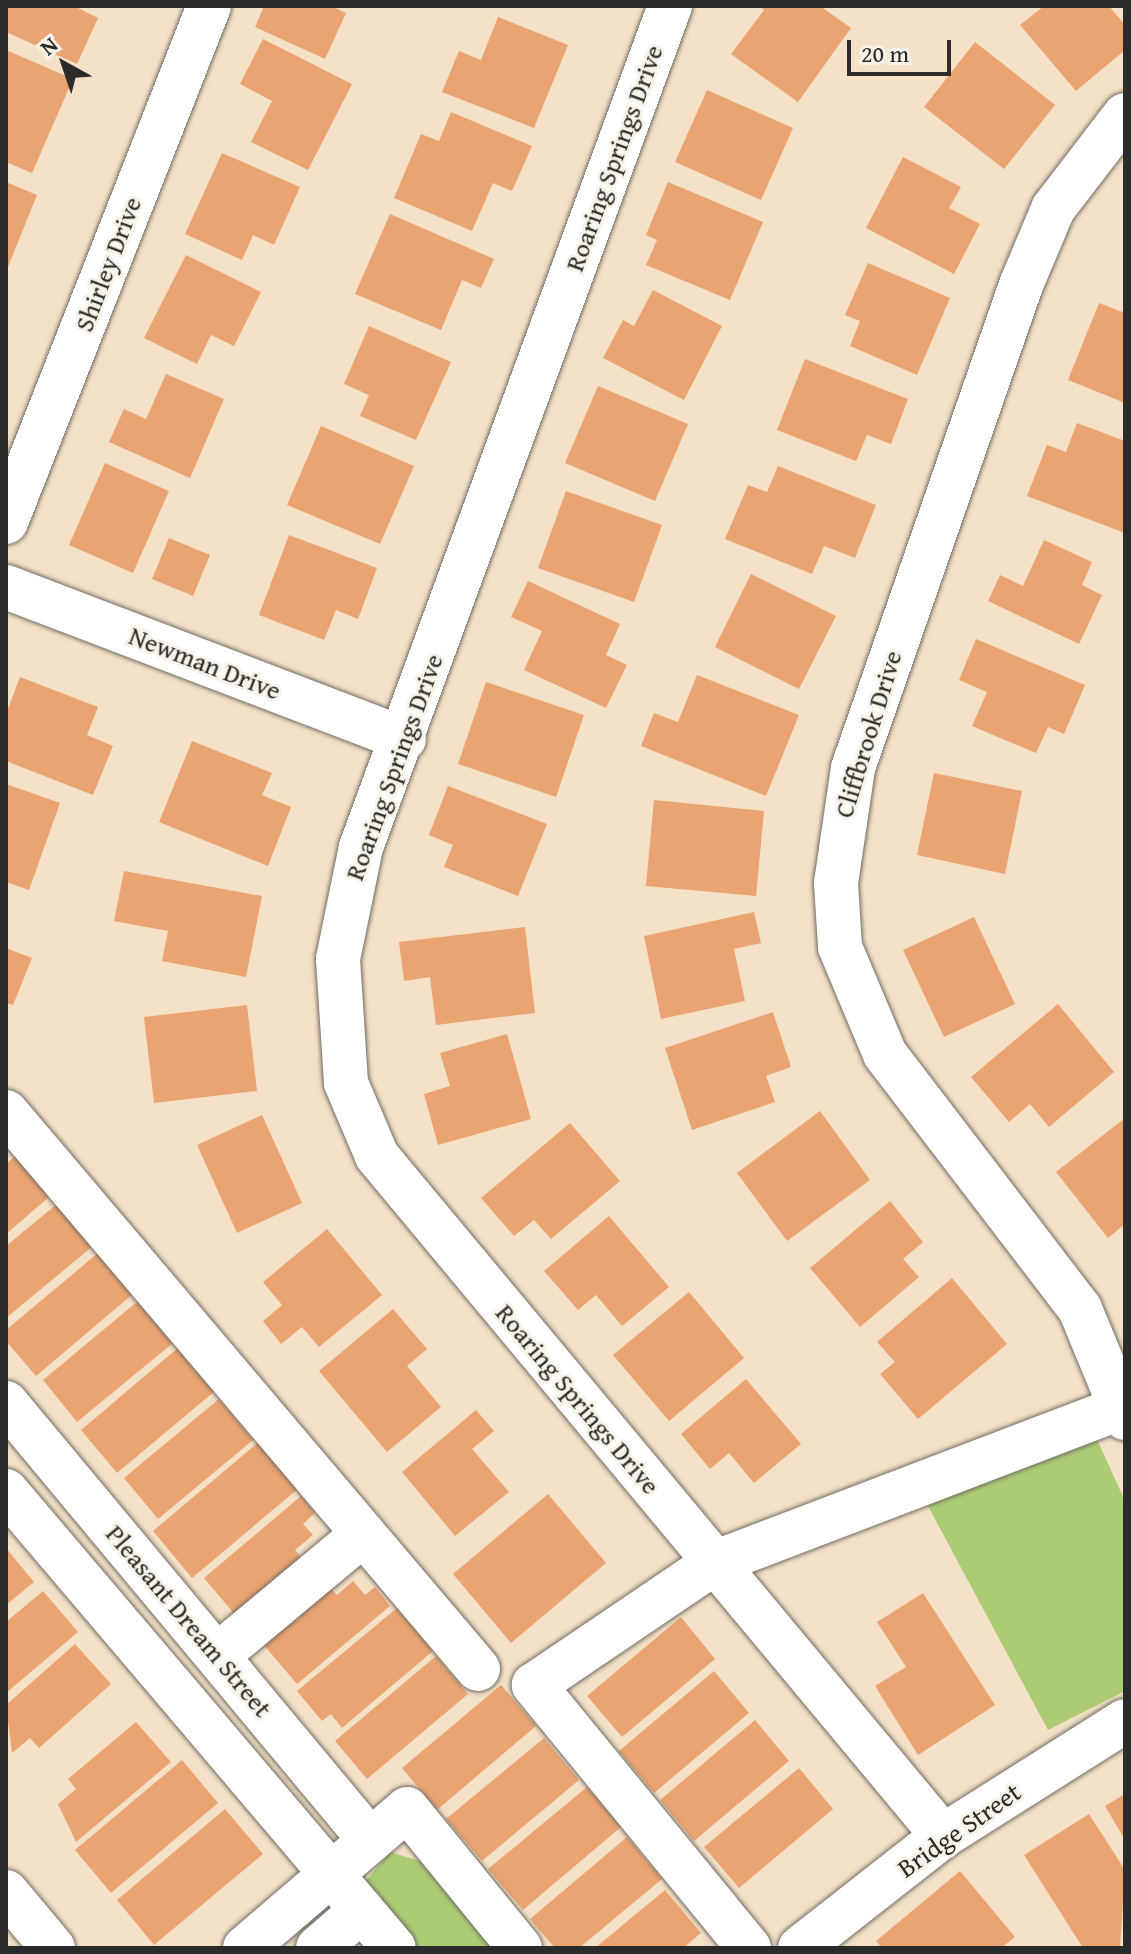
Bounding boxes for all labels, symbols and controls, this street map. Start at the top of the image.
north arrow [24,24,104,104]
scale bar [851,24,955,74]
text: N [33,29,64,63]
text: 20 m [861,36,909,71]
street label: Roaring Springs Drive [559,41,669,275]
street label: Shirley Drive [68,192,148,336]
street label: Newman Drive [125,620,285,706]
street label: Cliffbrook Drive [828,647,908,821]
street label: Roaring Springs Drive [339,650,449,884]
street label: Roaring Springs Drive [489,1298,667,1500]
street label: Pleasant Dream Street [100,1519,278,1723]
street label: Bridge Street [891,1776,1027,1884]

